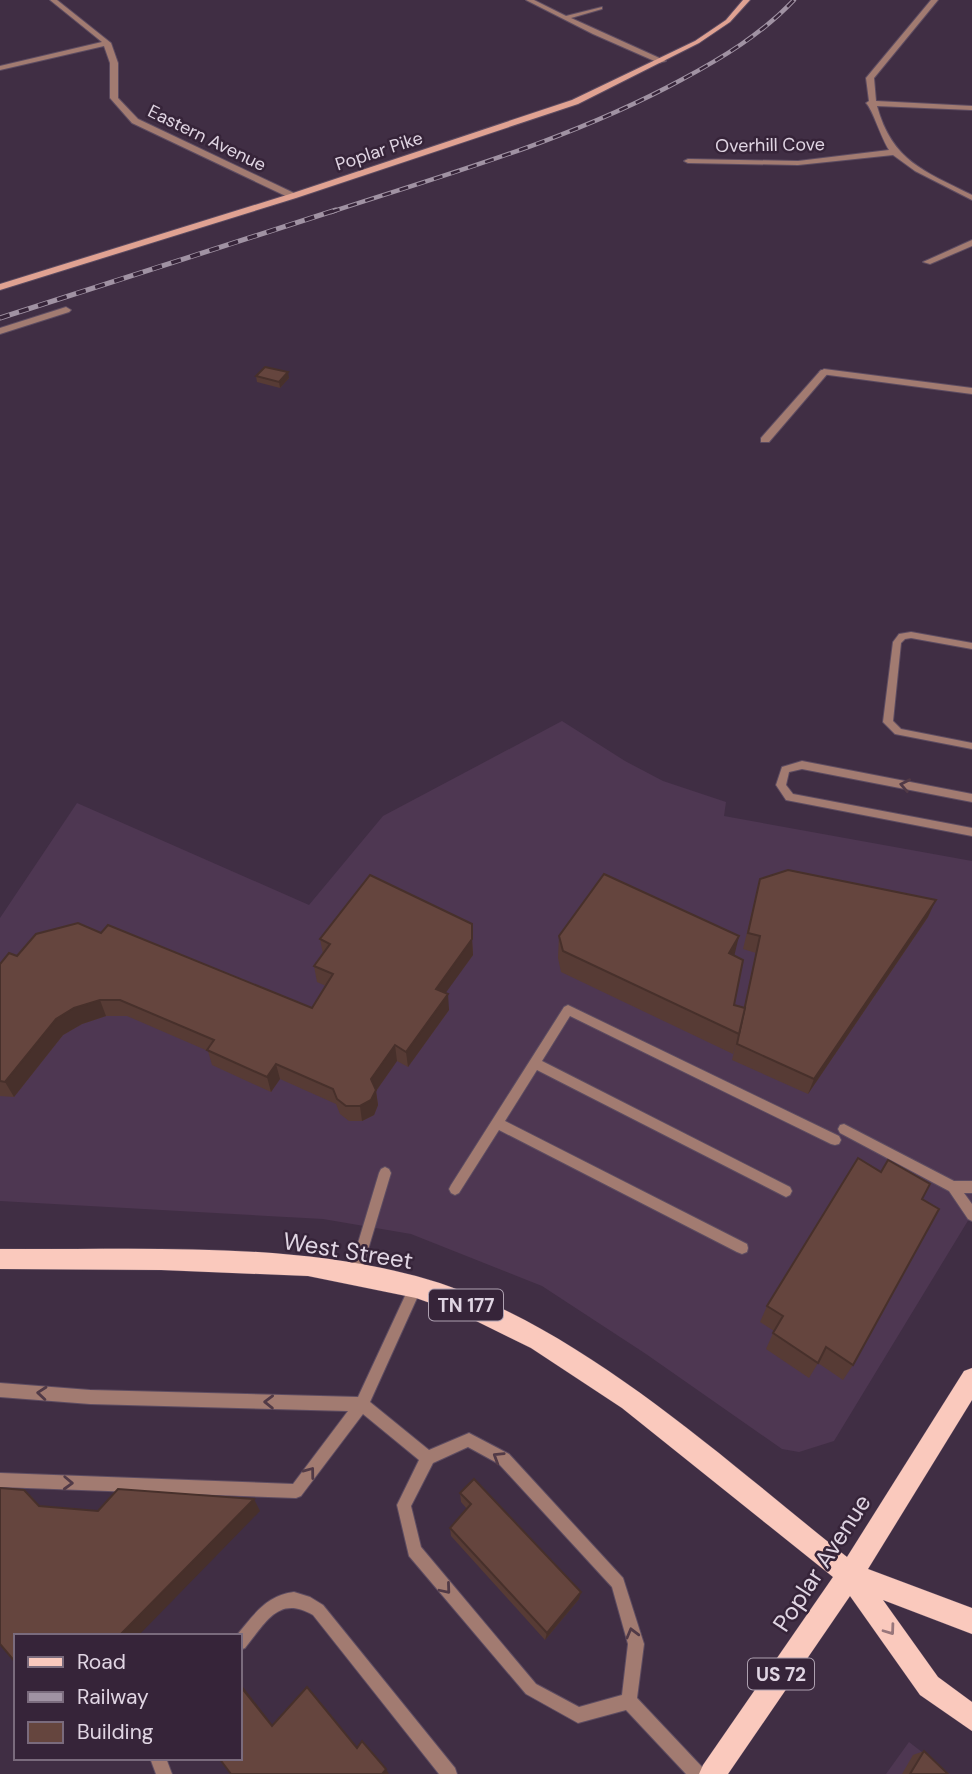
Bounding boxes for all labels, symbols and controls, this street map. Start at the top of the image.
street label: Eastern Avenue [144,99,270,177]
street label: Poplar Pike [332,126,426,176]
street label: Overhill Cove [715,132,825,158]
one-way arrow [899,778,911,793]
street label: West Street [281,1225,415,1276]
road number: TN 177 [429,1289,503,1320]
one-way arrow [36,1386,47,1401]
one-way arrow [263,1394,274,1409]
one-way arrow [492,1452,505,1465]
one-way arrow [302,1467,315,1480]
one-way arrow [63,1475,74,1490]
street label: Poplar Avenue [766,1488,878,1637]
one-way arrow [438,1581,450,1594]
one-way arrow [882,1623,894,1635]
one-way arrow [626,1628,641,1640]
legend [14,1634,242,1760]
text: Road [77,1648,126,1676]
road number: US 72 [748,1658,814,1690]
text: Railway [77,1683,149,1711]
text: Building [77,1718,154,1746]

